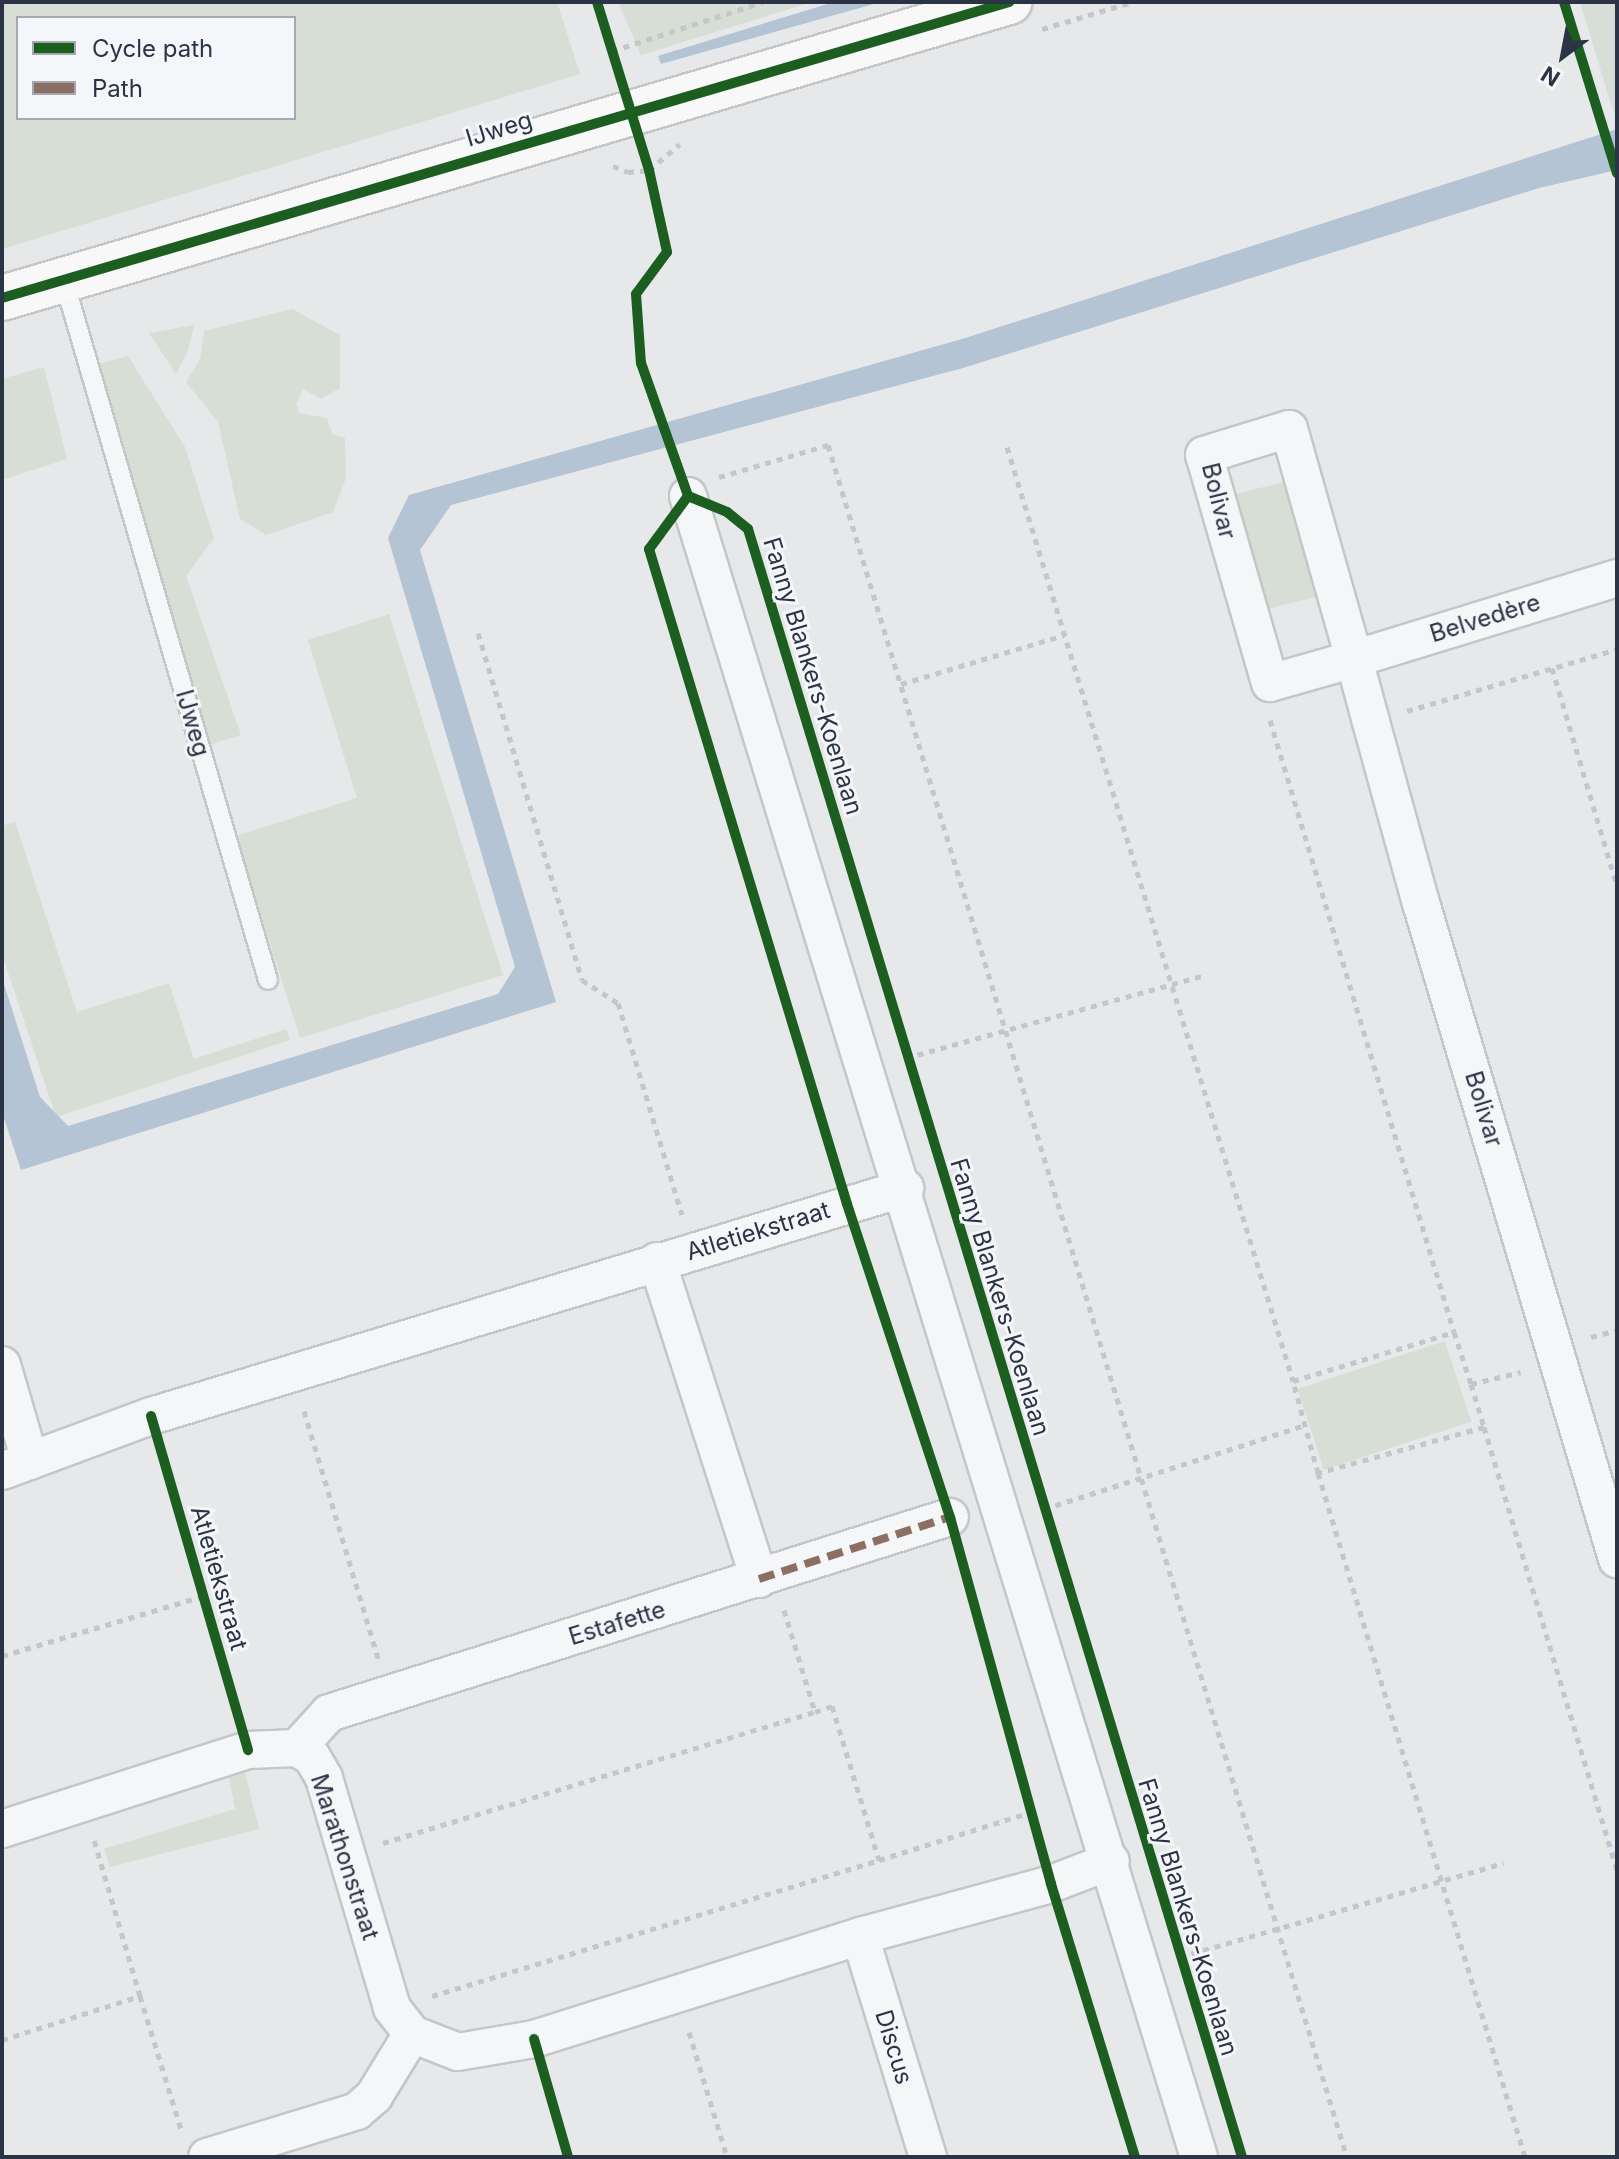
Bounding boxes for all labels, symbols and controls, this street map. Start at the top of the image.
legend [16,16,296,120]
north arrow [1523,16,1603,96]
text: Cycle path [92,34,213,63]
text: N [1536,61,1564,92]
text: Path [92,74,143,103]
street label: IJweg [462,105,536,153]
street label: Bolivar [1196,460,1242,542]
street label: Fanny Blankers-Koenlaan [757,534,869,818]
street label: Belvedère [1426,588,1544,648]
street label: IJweg [170,686,216,760]
street label: Bolivar [1459,1068,1509,1150]
street label: Fanny Blankers-Koenlaan [944,1155,1056,1439]
street label: Atletiekstraat [683,1195,833,1267]
street label: Atletiekstraat [185,1502,253,1654]
street label: Estafette [565,1595,669,1651]
street label: Marathonstraat [305,1770,385,1944]
street label: Fanny Blankers-Koenlaan [1132,1775,1244,2059]
street label: Discus [869,2006,919,2088]

